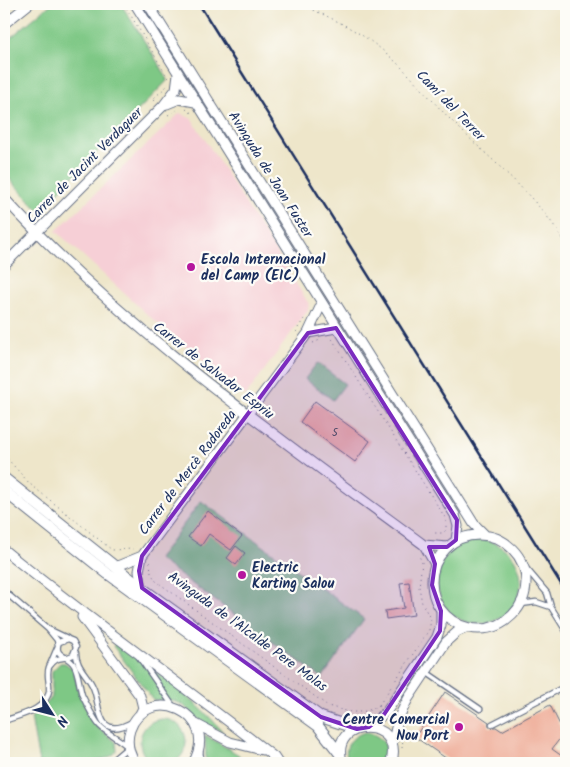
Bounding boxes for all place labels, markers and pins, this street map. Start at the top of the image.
place label: Escola Internacional del Camp (EIC) [201,249,326,287]
marker: Escola Internacional del Camp (EIC) [185,261,197,273]
place label: Electric Karting Salou [252,557,334,595]
marker: Electric Karting Salou [236,569,248,581]
place label: Centre Comercial Nou Port [342,709,450,747]
marker: Centre Comercial Nou Port [453,721,465,733]

